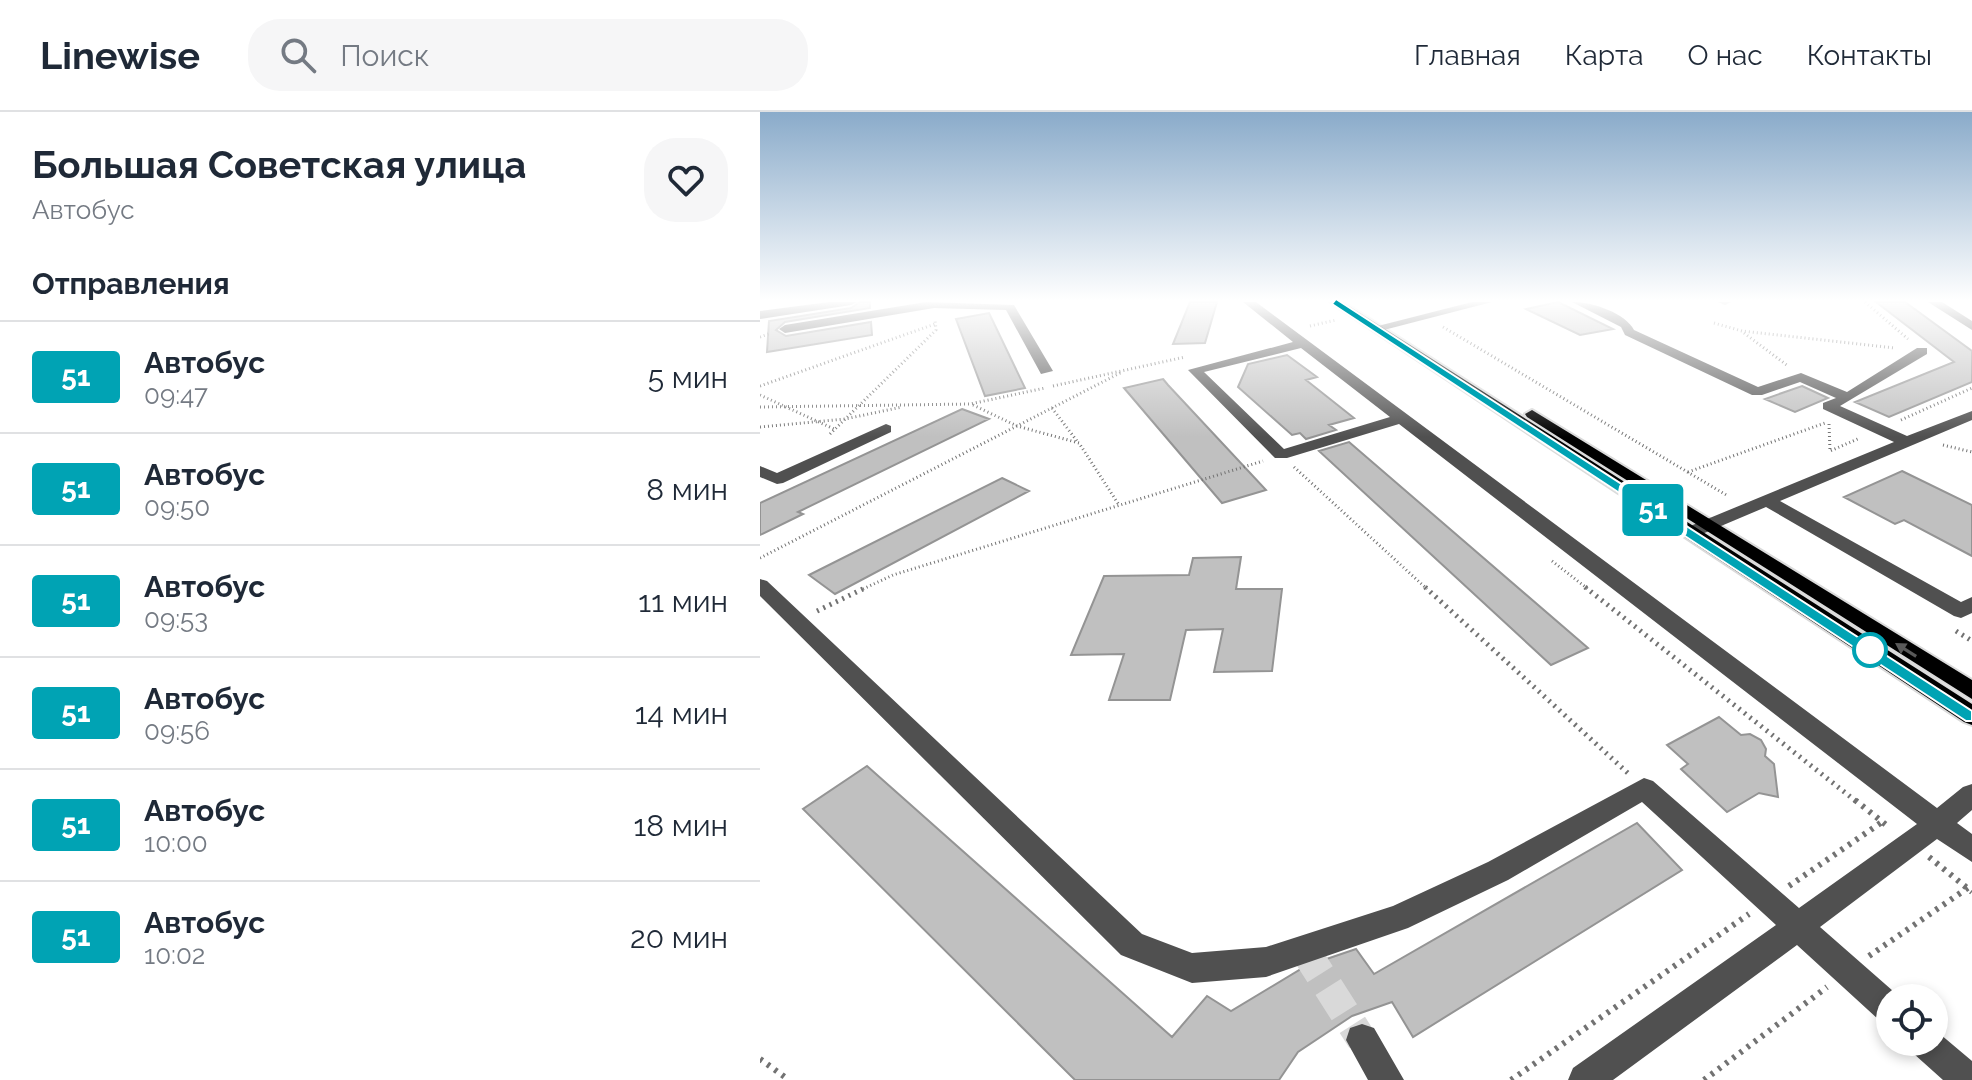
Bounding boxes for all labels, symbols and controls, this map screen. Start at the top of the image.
search box [248,19,808,91]
text: Linewise [40,33,200,78]
icon: search [276,33,320,77]
text: Поиск [340,38,429,73]
text: Главная [1414,39,1521,72]
text: Карта [1565,39,1644,72]
text: О нас [1688,39,1763,72]
text: Контакты [1807,39,1932,72]
button: heart [644,138,728,222]
text: Большая Советская улица [32,142,526,187]
text: Автобус [32,195,135,225]
text: Отправления [32,266,230,301]
text: Автобус [144,345,265,380]
text: 51 [61,360,91,393]
text: 5 мин [648,360,728,395]
text: 09:47 [144,380,208,410]
text: Автобус [144,457,265,492]
text: 51 [61,472,91,505]
text: 8 мин [646,472,728,507]
line badge: 51 [1617,484,1689,536]
text: 09:50 [144,492,210,522]
text: 51 [1638,493,1668,526]
text: Автобус [144,569,265,604]
text: 51 [61,584,91,617]
text: 11 мин [638,584,728,619]
text: 09:53 [144,604,208,634]
unlabelled marker [1853,633,1887,667]
one-way arrow [1895,643,1917,657]
text: Автобус [144,681,265,716]
text: 51 [61,696,91,729]
text: 14 мин [635,696,728,731]
text: 09:56 [144,716,210,746]
text: Автобус [144,793,265,828]
text: 51 [61,808,91,841]
text: 18 мин [633,808,728,843]
text: 10:00 [144,828,208,858]
text: Автобус [144,905,265,940]
text: 51 [61,920,91,953]
text: 20 мин [630,920,728,955]
text: 10:02 [144,940,205,970]
map controls [1876,984,1948,1056]
button: locate [1876,984,1948,1056]

